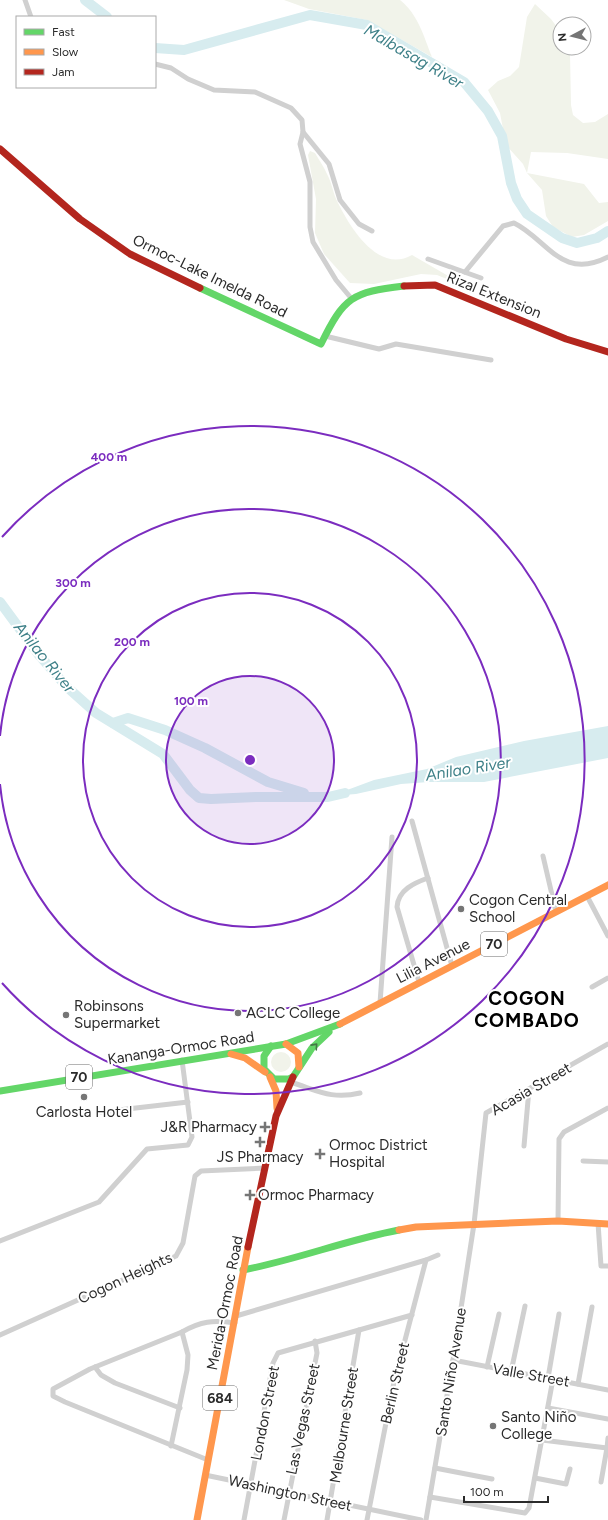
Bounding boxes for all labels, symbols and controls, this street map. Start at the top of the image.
legend [16,16,156,88]
north arrow [552,16,592,56]
water label: Malbasag River [361,20,467,93]
text: Fast [52,25,75,39]
text: N [556,32,570,42]
text: Slow [52,45,79,59]
text: Jam [52,65,75,79]
street label: Ormoc-Lake Imelda Road [130,231,290,321]
street label: Rizal Extension [444,268,544,322]
text: 400 m [91,450,127,464]
text: 300 m [55,576,91,590]
water label: Anilao River [10,617,79,697]
text: 200 m [114,635,150,649]
text: 100 m [174,694,208,708]
water label: Anilao River [423,752,513,785]
centre of rings [243,753,257,767]
place label: Cogon Central School [469,891,567,926]
marker: Cogon Central School [456,904,466,914]
road number: 70 [481,932,507,956]
street label: Lilia Avenue [393,935,473,987]
district label: COGON COMBADO [474,987,580,1032]
place label: Robinsons Supermarket [74,997,160,1032]
place label: ACLC College [246,1004,340,1022]
marker: ACLC College [233,1008,243,1018]
marker: Robinsons Supermarket [61,1010,71,1020]
street label: Kananga-Ormoc Road [106,1028,256,1068]
one-way arrow [310,1043,317,1050]
street label: Acasia Street [488,1059,575,1119]
road number: 70 [66,1065,92,1089]
marker: Carlosta Hotel [79,1092,89,1102]
place label: Carlosta Hotel [36,1103,132,1121]
place label: J&R Pharmacy [161,1118,257,1136]
marker: J&R Pharmacy [260,1122,270,1132]
place label: Ormoc District Hospital [329,1136,428,1171]
marker: JS Pharmacy [255,1137,265,1147]
place label: JS Pharmacy [217,1148,303,1166]
marker: Ormoc District Hospital [314,1148,326,1160]
place label: Ormoc Pharmacy [258,1186,374,1204]
marker: Ormoc Pharmacy [245,1190,255,1200]
street label: Merida-Ormoc Road [203,1234,247,1372]
street label: Cogon Heights [75,1248,175,1308]
street label: Santo Niño Avenue [432,1306,470,1438]
street label: Berlin Street [377,1340,413,1426]
street label: Valle Street [491,1359,571,1391]
street label: Las Vegas Street [282,1361,324,1476]
street label: London Street [247,1364,283,1462]
street label: Melbourne Street [326,1365,362,1484]
road number: 684 [203,1386,237,1410]
place label: Santo Niño College [501,1408,577,1443]
marker: Santo Niño College [488,1421,498,1431]
street label: Washington Street [227,1471,354,1515]
scale bar [464,1478,548,1504]
text: 100 m [470,1485,504,1499]

